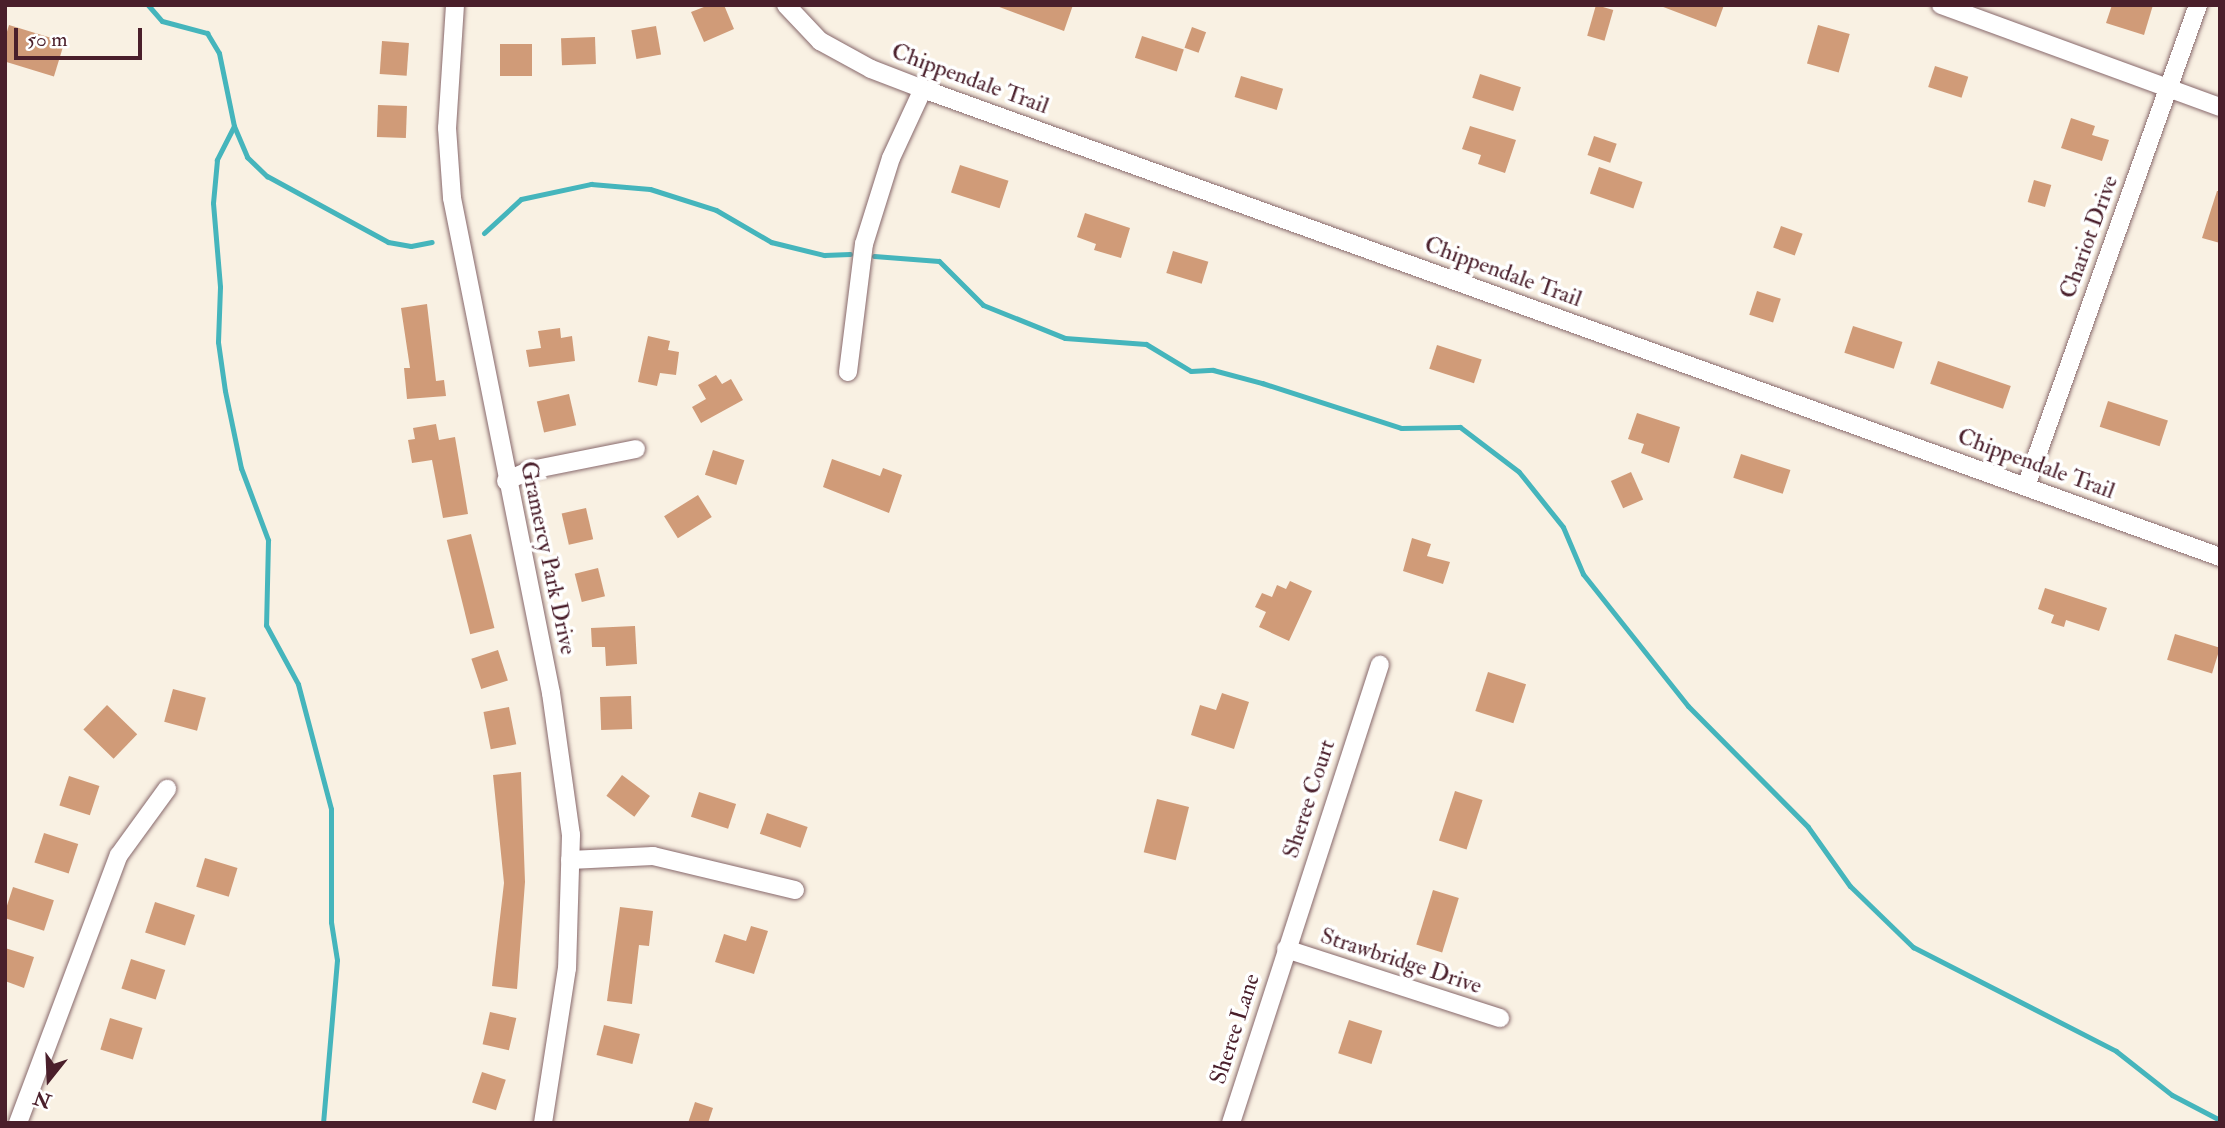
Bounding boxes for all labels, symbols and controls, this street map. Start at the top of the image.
scale bar [18,14,145,58]
text: 50 m [27,26,68,53]
street label: Chippendale Trail [888,38,1052,120]
street label: Chariot Drive [2054,172,2124,302]
street label: Chippendale Trail [1421,231,1585,313]
street label: Chippendale Trail [1954,423,2118,505]
street label: Gramercy Park Drive [514,459,582,657]
street label: Sheree Court [1277,736,1341,862]
street label: Strawbridge Drive [1317,922,1485,1000]
street label: Sheree Lane [1204,970,1266,1088]
north arrow [14,1044,84,1114]
text: N [31,1085,54,1113]

